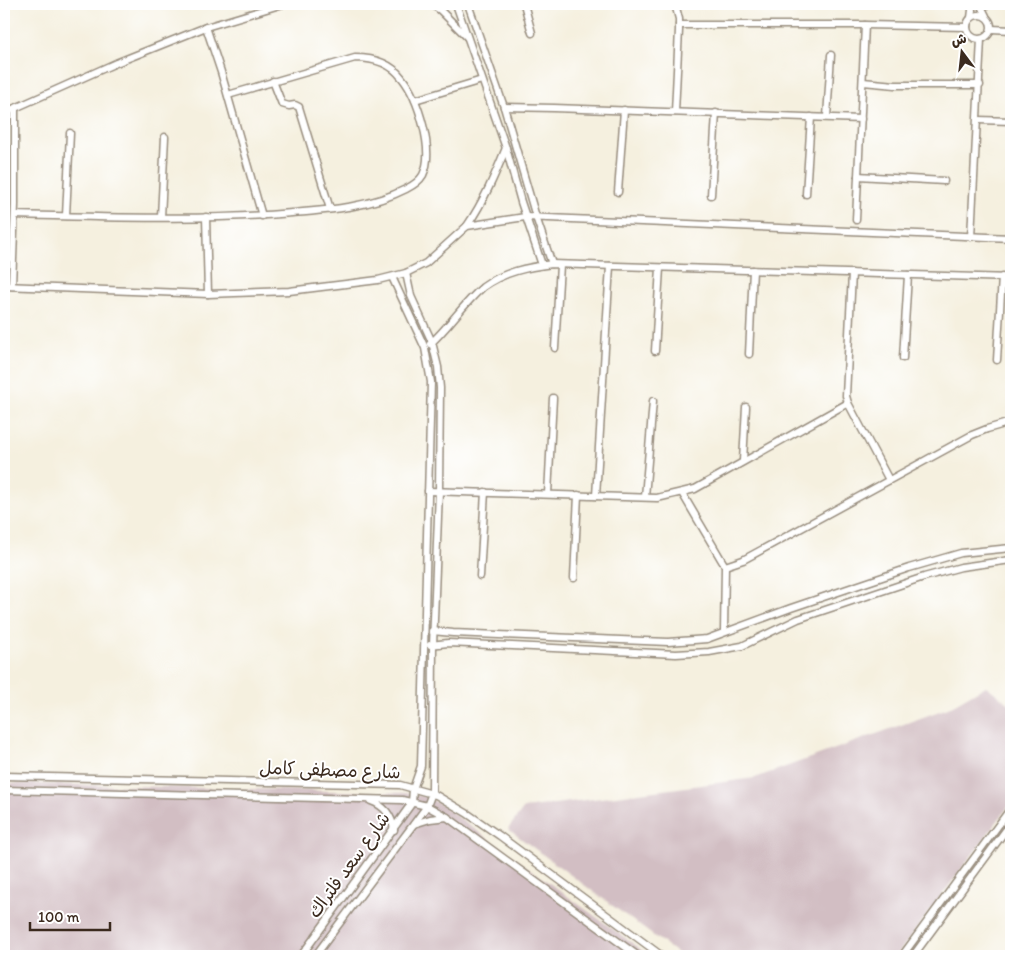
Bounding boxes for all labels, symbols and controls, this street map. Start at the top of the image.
north arrow [938,28,988,78]
text: ش [949,30,968,50]
street label: شارع مصطفى كامل [259,757,401,784]
street label: شارع سعد فلتراك [303,808,396,923]
scale bar [30,900,110,932]
text: 100 m [38,908,80,926]

